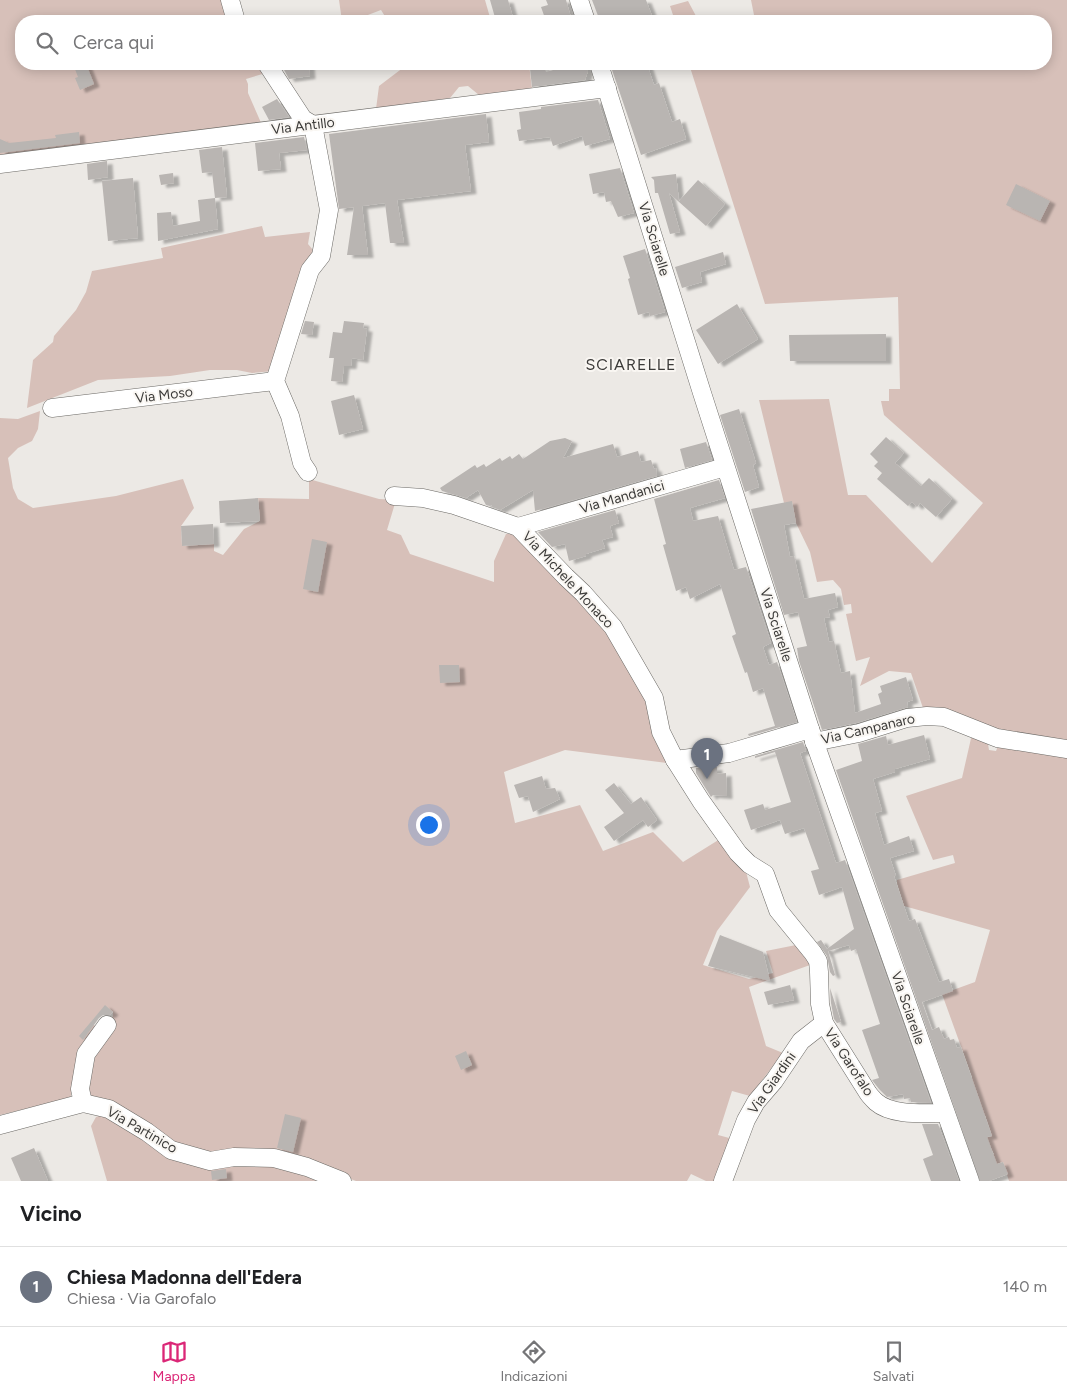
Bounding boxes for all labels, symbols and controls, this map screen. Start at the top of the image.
search box [15,15,1052,70]
icon: search [33,29,61,57]
text: Cerca qui [73,31,154,54]
street label: Via Antillo [270,114,336,138]
street label: Via Sciarelle [635,200,673,278]
district label: SCIARELLE [585,355,677,374]
street label: Via Moso [134,383,194,407]
street label: Via Mandanici [578,477,666,517]
street label: Via Michele Monaco [519,528,617,632]
street label: Via Sciarelle [756,586,796,664]
street label: Via Campanaro [819,710,917,748]
pin: 1 [691,738,723,779]
your location [416,812,442,838]
street label: Via Sciarelle [888,969,929,1047]
street label: Via Garofalo [821,1025,877,1099]
street label: Via Giardini [744,1049,800,1117]
street label: Via Partinico [104,1103,180,1157]
text: Vicino [20,1201,82,1226]
text: Chiesa Madonna dell'Edera [67,1266,302,1289]
text: 1 [33,1277,39,1296]
text: 140 m [1003,1277,1047,1296]
text: Chiesa · Via Garofalo [67,1289,216,1308]
tab: Mappa [153,1338,195,1385]
tab: Indicazioni [500,1338,568,1385]
tab: Salvati [873,1338,914,1385]

